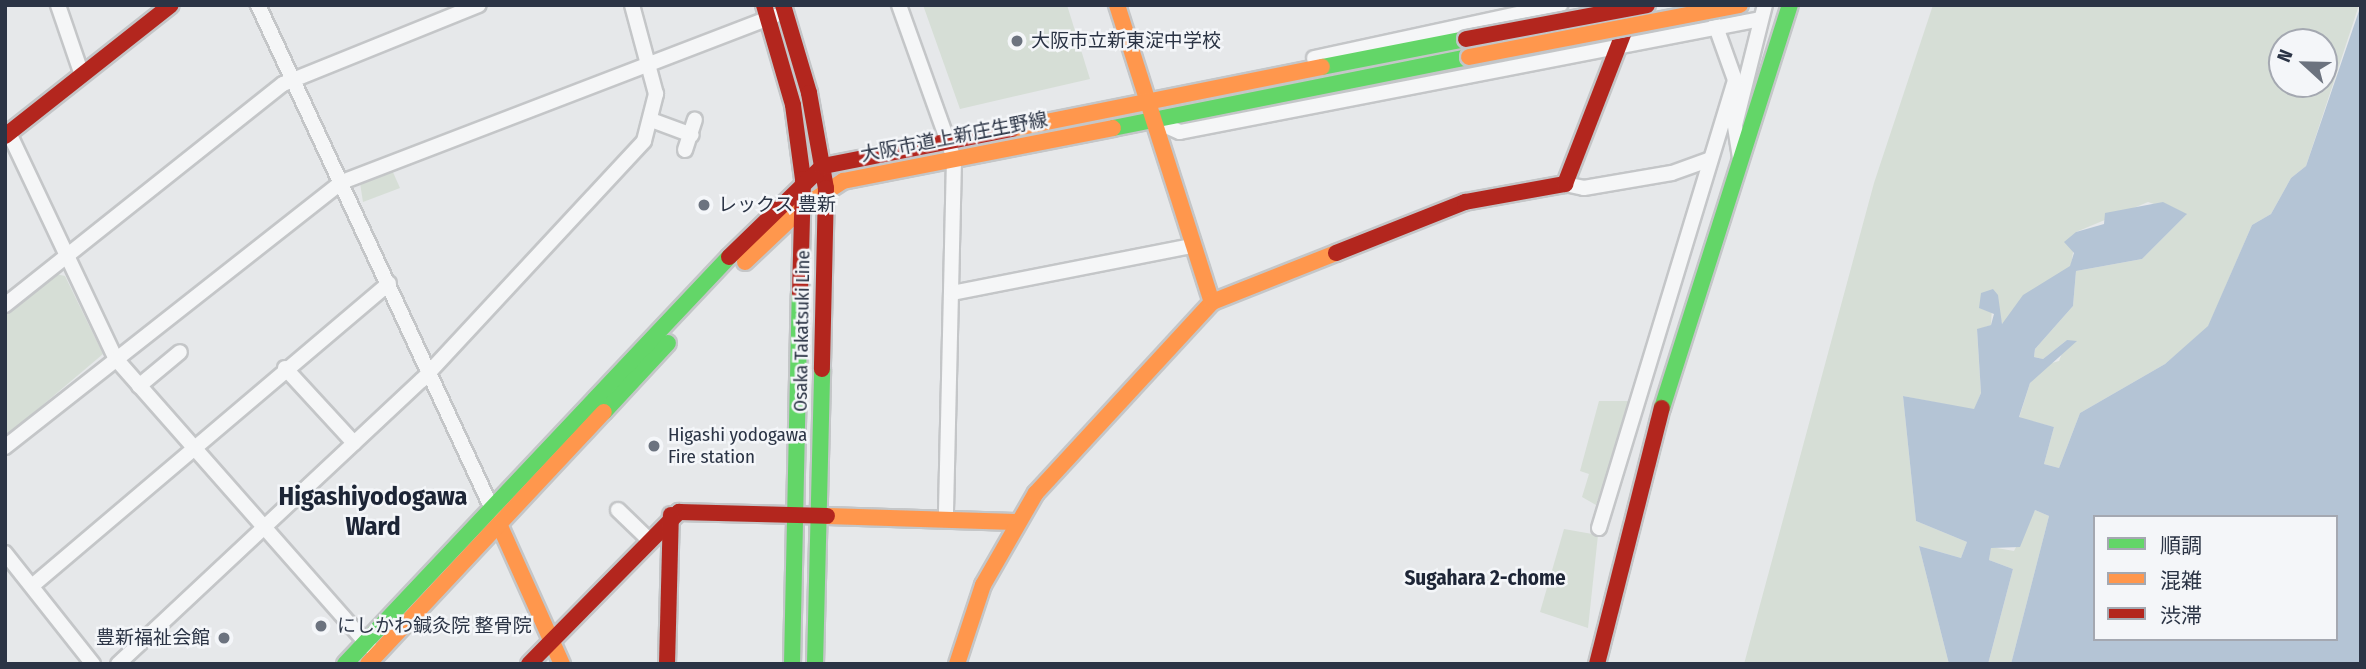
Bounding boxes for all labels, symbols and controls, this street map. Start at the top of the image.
north arrow [2268,28,2338,98]
place label: 大阪市立新東淀中学校 [1031,30,1221,52]
marker: 大阪市立新東淀中学校 [1009,33,1025,49]
text: N [2272,46,2298,65]
street label: 大阪市道上新庄生野線 [859,108,1049,166]
place label: レックス 豊新 [718,194,836,216]
marker: レックス 豊新 [696,197,712,213]
street label: Osaka Takatsuki Line [789,250,815,412]
place label: Higashi yodogawa Fire station [668,424,807,468]
marker: Higashi yodogawa Fire station [646,438,662,454]
district label: Higashiyodogawa Ward [279,481,467,542]
legend [2093,515,2338,641]
text: 順調 [2160,533,2202,559]
district label: Sugahara 2-chome [1404,565,1566,591]
text: 混雑 [2160,568,2202,594]
text: 渋滞 [2160,603,2202,629]
place label: にしかわ鍼灸院 整骨院 [337,615,531,637]
marker: にしかわ鍼灸院 整骨院 [311,616,331,636]
place label: 豊新福祉会館 [96,627,210,649]
marker: 豊新福祉会館 [216,630,232,646]

